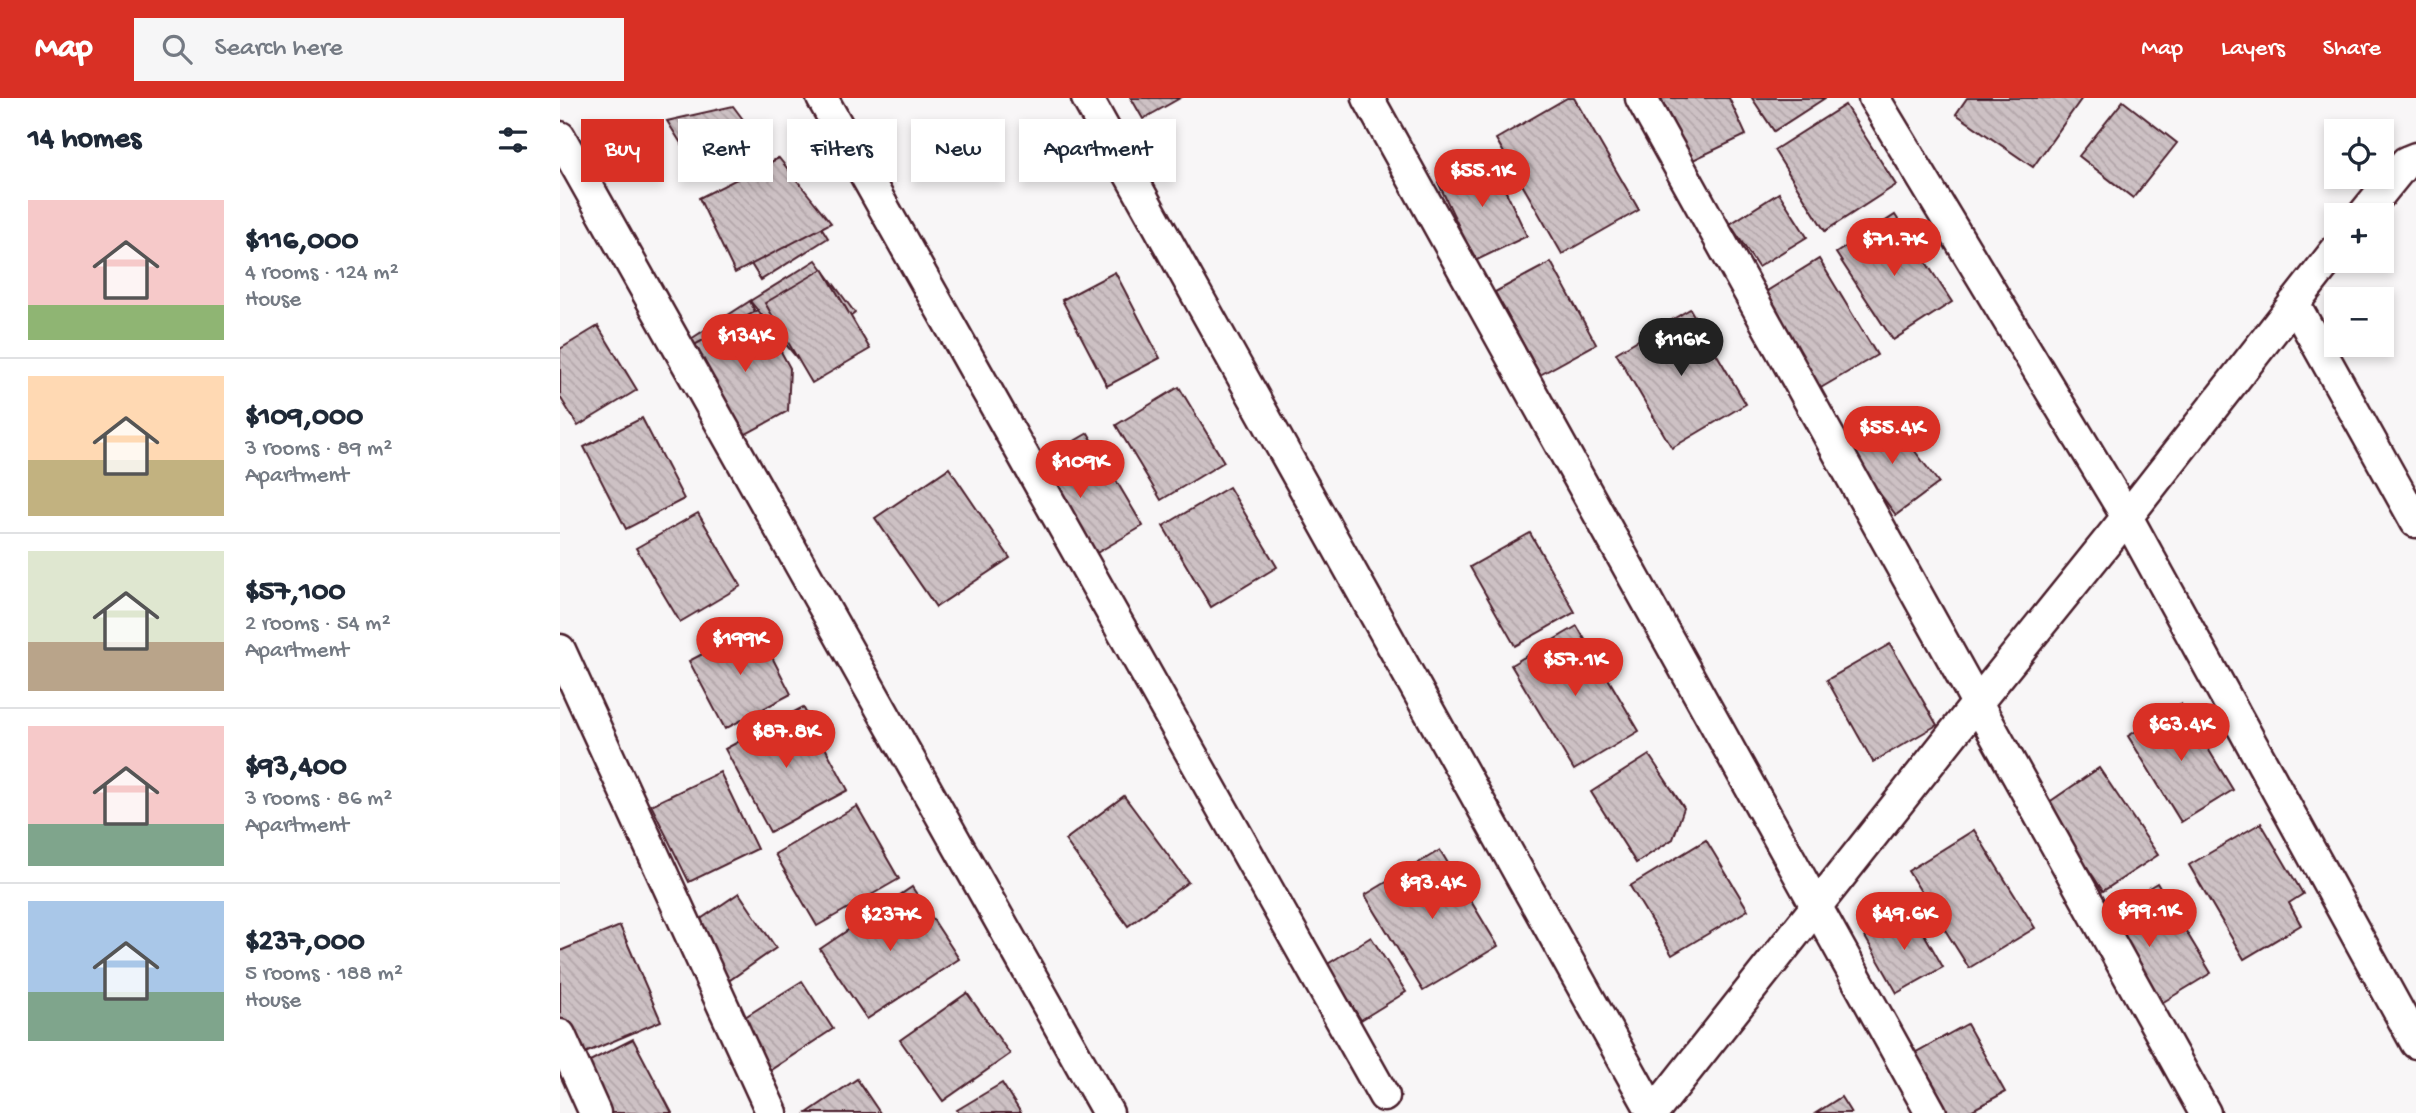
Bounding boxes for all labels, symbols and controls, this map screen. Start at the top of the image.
search box [134,18,624,81]
text: Map [35,30,92,68]
icon: search [158,30,196,68]
text: Search here [214,34,343,65]
text: Map [2141,35,2183,64]
text: Layers [2221,35,2285,64]
text: Share [2323,35,2381,64]
chip: Buy [581,119,664,182]
chip: Rent [678,119,773,182]
chip: Filters [787,119,897,182]
chip: New [911,119,1005,182]
chip: Apartment [1019,119,1176,182]
map controls [2324,119,2394,357]
button: locate [2324,119,2394,189]
icon: filters [494,121,532,159]
text: 14 homes [28,123,141,158]
pin: $55.1K [1425,150,1539,209]
text: $55.1K [1450,158,1514,185]
button: + [2324,203,2394,273]
pin: $71.7K [1837,218,1951,278]
text: $116,000 [245,225,358,260]
text: $71.7K [1862,227,1926,254]
icon: home [84,228,168,312]
text: 4 rooms · 124 m² [245,260,399,287]
text: House [245,287,301,314]
button: − [2324,287,2394,357]
pin: $134K [696,314,794,374]
pin: $116K [1632,318,1730,378]
text: $134K [717,323,773,350]
text: $116K [1654,327,1708,354]
text: $109,000 [245,401,363,436]
icon: home [84,404,168,488]
pin: $55.4K [1835,406,1949,466]
text: $55.4K [1859,415,1925,442]
text: 3 rooms · 89 m² [245,436,392,463]
pin: $109K [1031,440,1129,500]
text: $109K [1052,449,1108,476]
text: Apartment [245,463,349,490]
text: $57,100 [245,576,345,611]
icon: home [84,579,168,663]
text: 2 rooms · 54 m² [245,611,391,638]
pin: $199K [691,618,789,677]
text: $199K [712,626,768,653]
text: Apartment [245,638,349,665]
pin: $57.1K [1518,638,1632,698]
text: $57.1K [1543,647,1607,674]
pin: $63.4K [2124,704,2238,763]
pin: $87.8K [729,710,843,770]
text: $63.4K [2149,712,2213,739]
text: $87.8K [752,719,820,746]
text: $93,400 [245,751,347,786]
icon: home [84,754,168,838]
text: 3 rooms · 86 m² [245,786,392,813]
text: Apartment [245,813,349,840]
pin: $93.4K [1375,862,1489,921]
text: $93.4K [1400,870,1464,897]
pin: $99.1K [2092,890,2206,949]
pin: $49.6K [1847,892,1961,952]
pin: $237K [841,894,939,953]
text: $99.1K [2118,898,2180,925]
text: $49.6K [1872,901,1936,928]
text: $237K [861,902,919,929]
text: $237,000 [245,926,365,961]
icon: home [84,929,168,1013]
text: 5 rooms · 188 m² [245,961,403,988]
text: House [245,988,301,1015]

